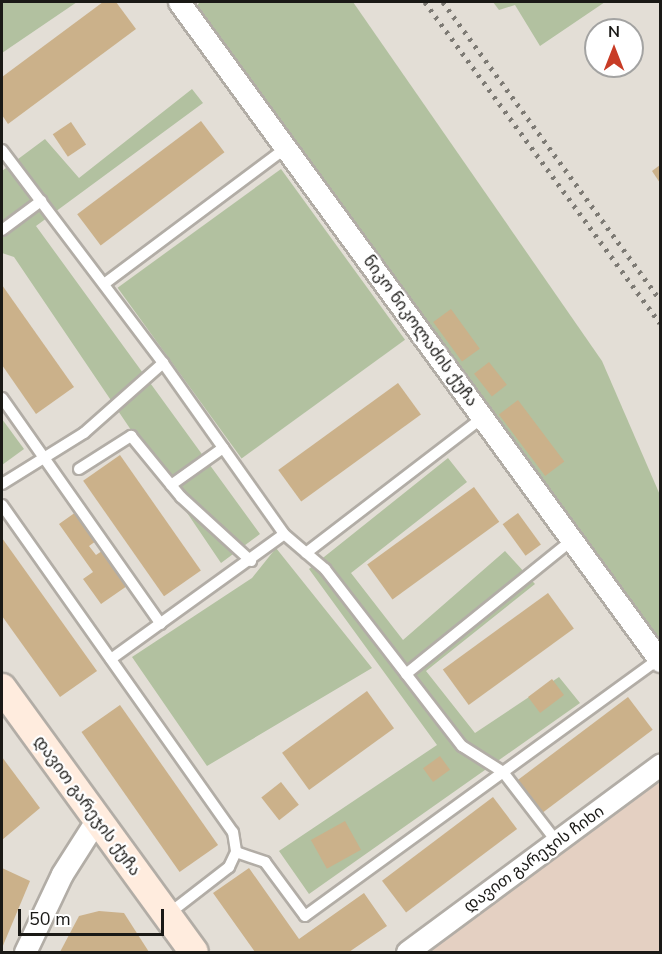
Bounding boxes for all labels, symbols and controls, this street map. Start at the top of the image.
north arrow [584,18,644,78]
text: N [608,21,620,43]
street label: ნიკო ნიკოლაძის ქუჩა [359,252,481,410]
street label: დავით გარეჯის ქუჩა [30,732,144,880]
street label: დავით გარეჯის ჩიხი [460,802,608,916]
scale bar [21,897,166,935]
text: 50 m [29,907,71,931]

